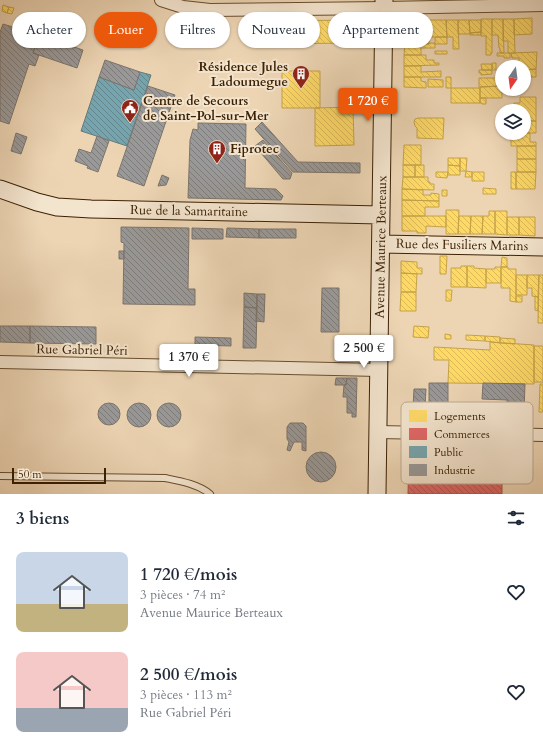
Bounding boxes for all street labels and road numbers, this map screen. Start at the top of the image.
street label: Avenue Maurice Berteaux [371,175,391,319]
street label: Rue de la Samaritaine [130,201,248,221]
street label: Rue des Fusiliers Marins [396,235,528,255]
street label: Rue Gabriel Péri [36,340,128,360]

